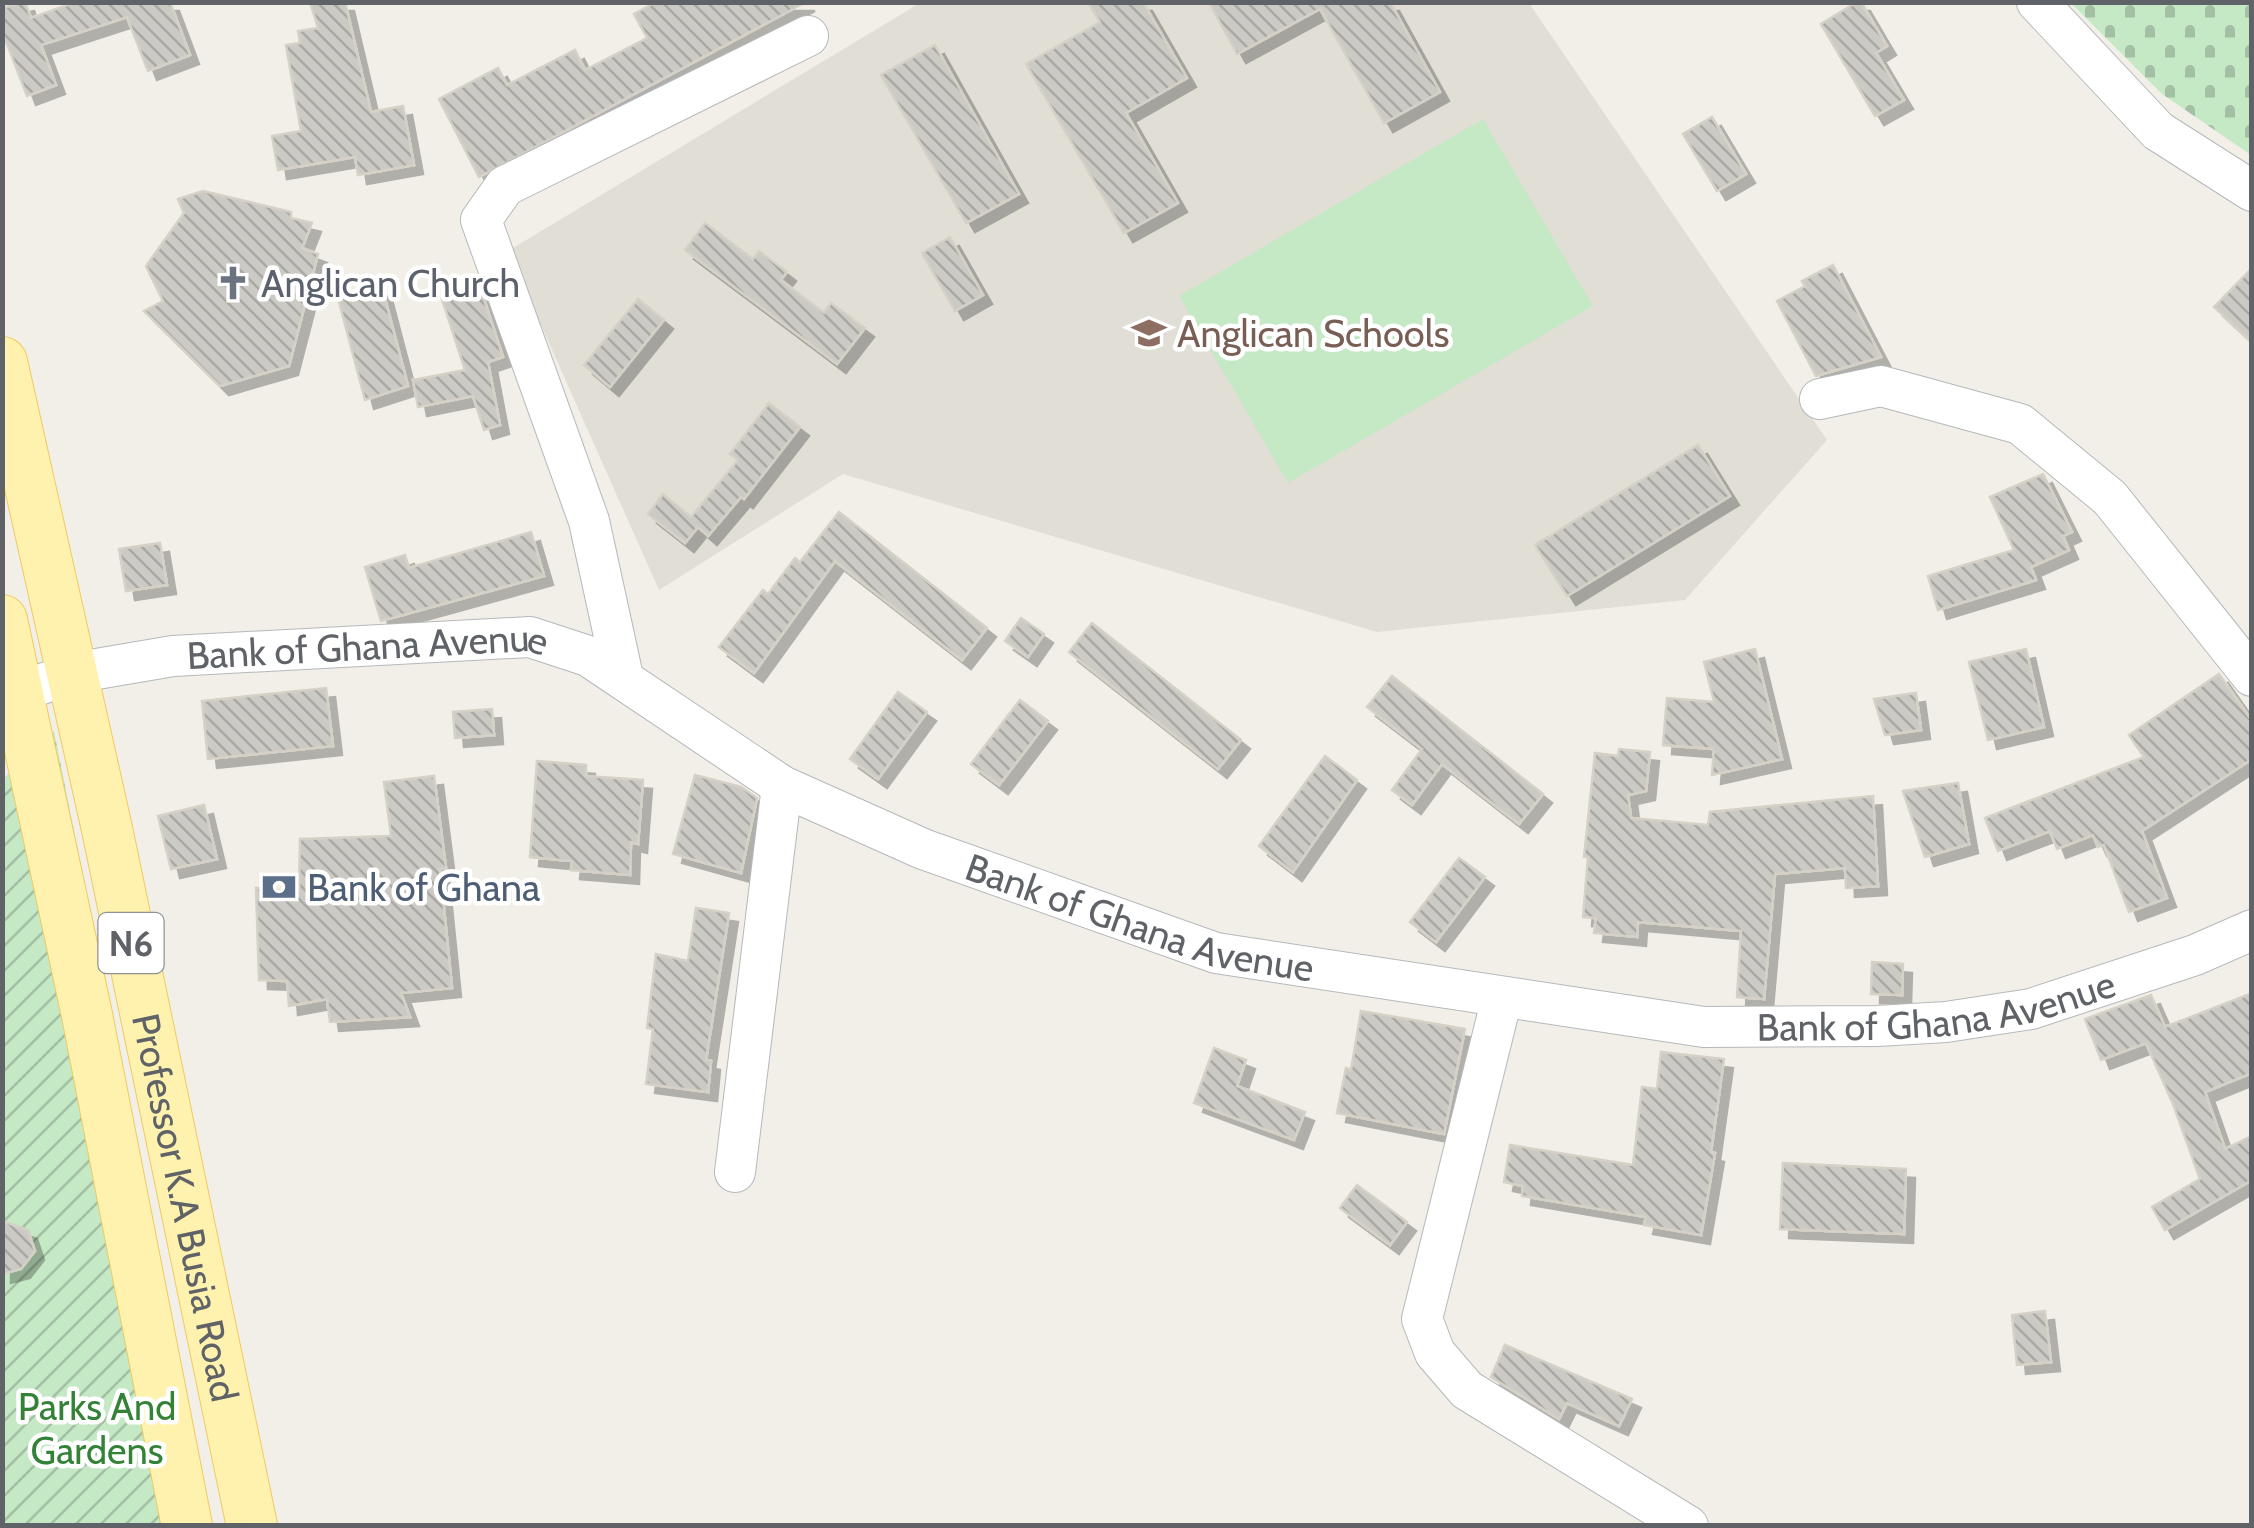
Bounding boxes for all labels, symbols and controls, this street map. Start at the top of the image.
place label: Anglican Church [261,260,520,307]
church icon: Anglican Church [214,264,252,302]
place label: Anglican Schools [1177,310,1449,357]
school or university icon: Anglican Schools [1130,314,1168,352]
street label: Bank of Ghana Avenue [185,614,555,679]
street label: Bank of Ghana Avenue [960,843,1317,991]
place label: Bank of Ghana [307,864,540,911]
bank icon: Bank of Ghana [260,868,298,906]
road number: N6 [98,913,164,973]
street label: Bank of Ghana Avenue [1757,959,2121,1050]
street label: Professor K.A Busia Road [122,1009,249,1405]
park label: Parks And Gardens [18,1383,176,1474]

